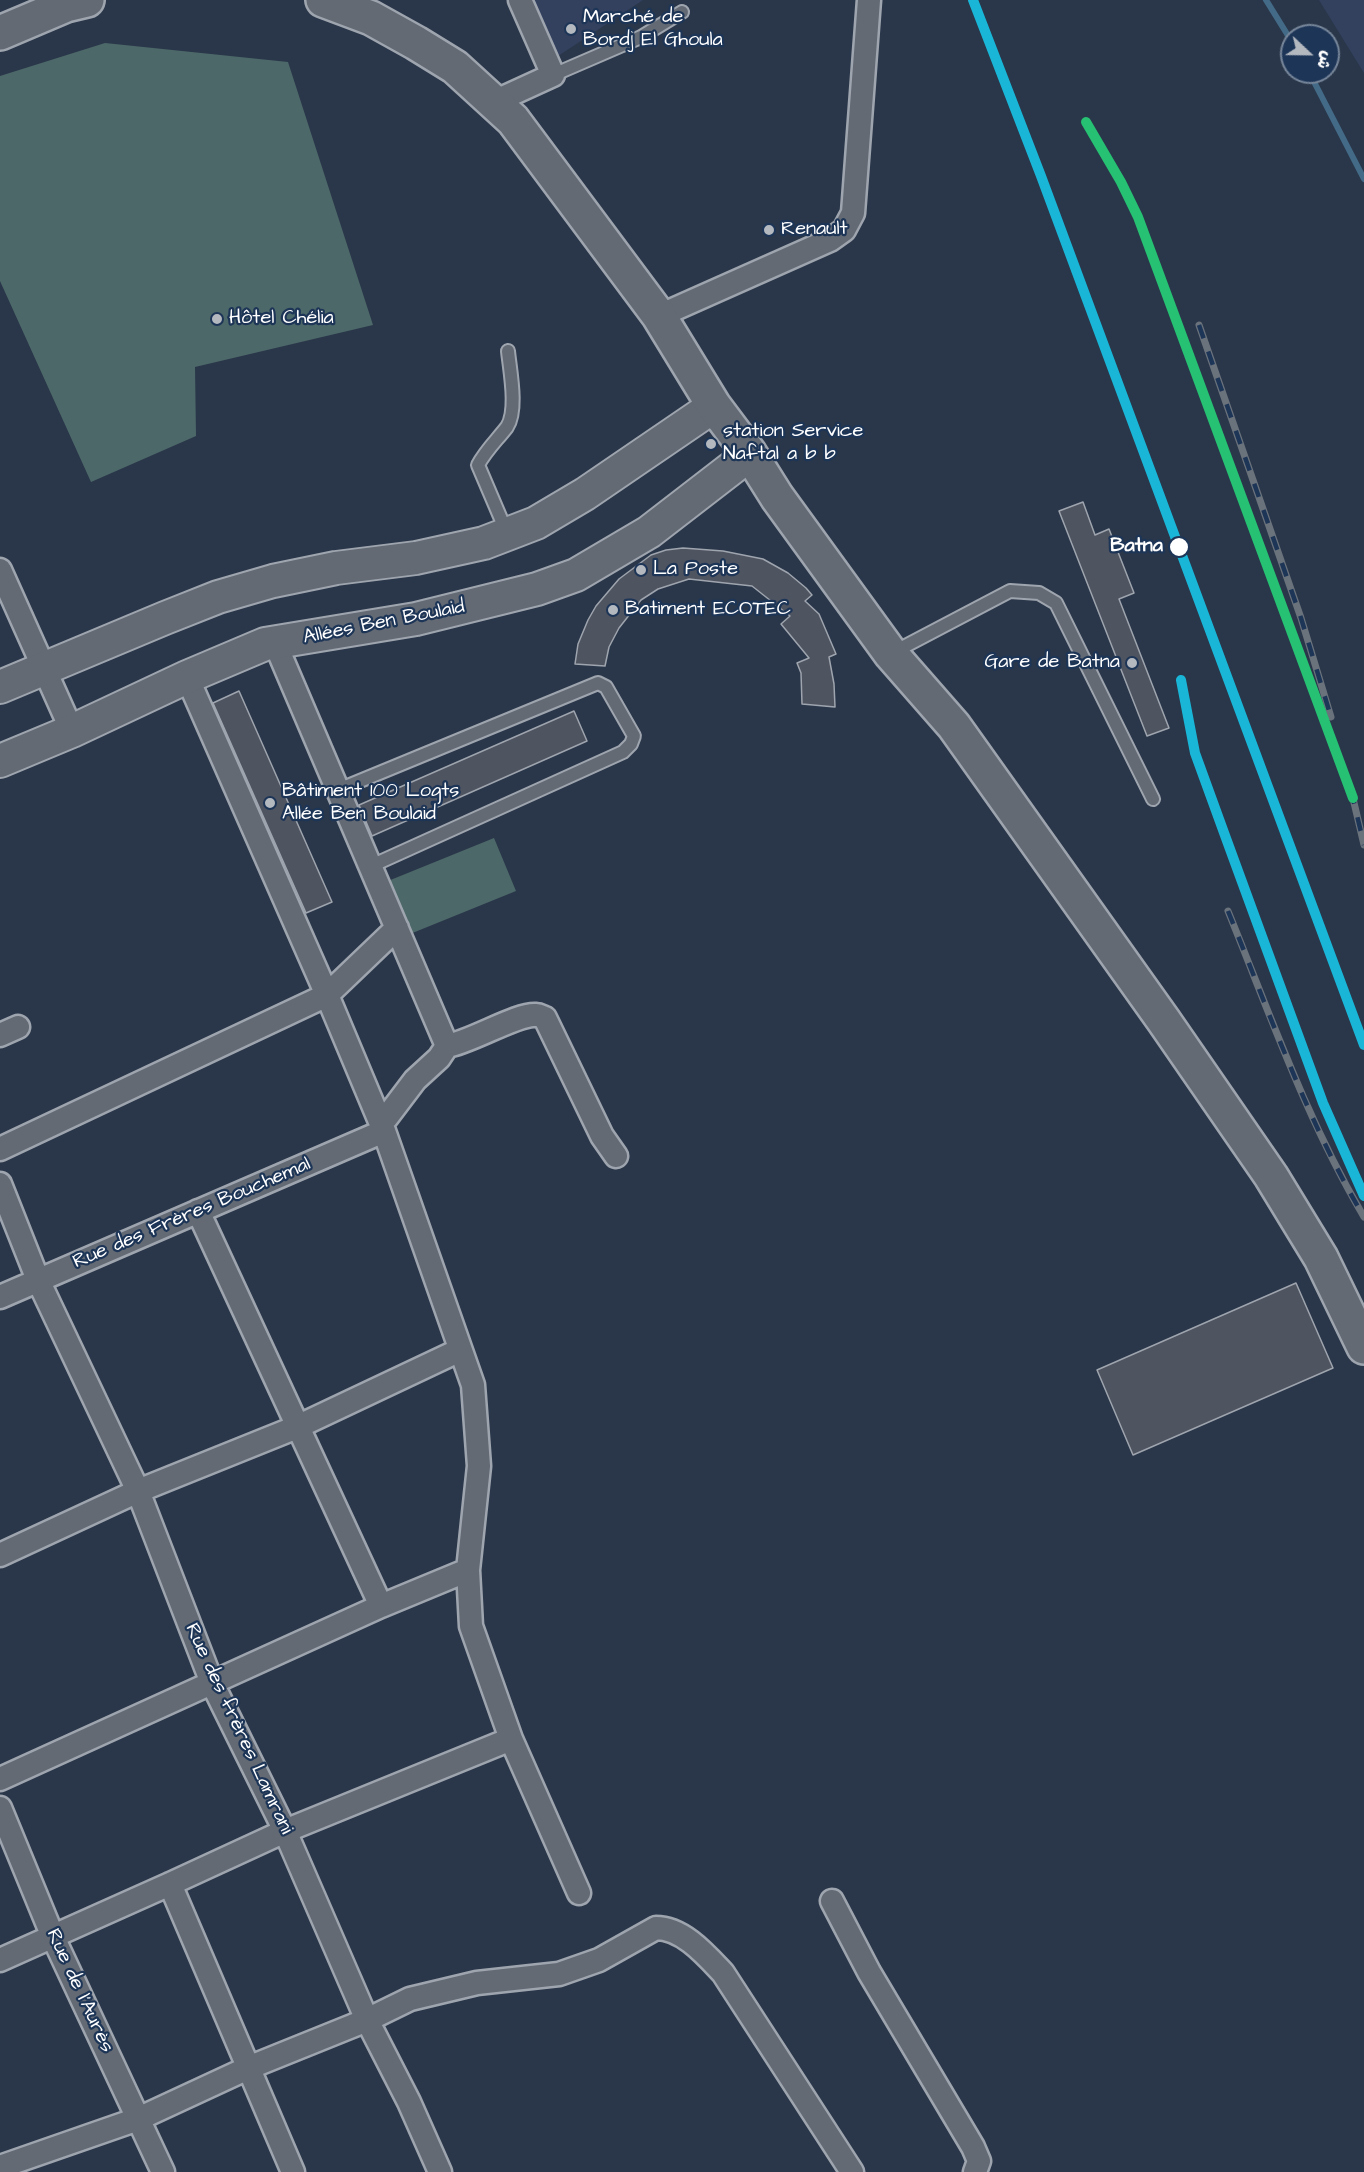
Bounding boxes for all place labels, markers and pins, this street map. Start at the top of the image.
place label: Marché de Bordj El Ghoula [583,6,723,53]
marker: Marché de Bordj El Ghoula [564,22,578,36]
place label: Renault [781,218,848,242]
marker: Renault [762,223,776,237]
place label: Hôtel Chélia [229,307,334,331]
marker: Hôtel Chélia [210,312,224,326]
place label: station Service Naftal a b b [723,420,863,467]
marker: station Service Naftal a b b [704,437,718,451]
place label: Batna [1110,535,1163,559]
marker: Batna [1168,536,1190,558]
place label: La Poste [653,558,738,582]
marker: La Poste [634,563,648,577]
place label: Batiment ECOTEC [625,598,791,622]
marker: Batiment ECOTEC [606,603,620,617]
place label: Gare de Batna [984,651,1120,675]
marker: Gare de Batna [1125,656,1139,670]
place label: Bâtiment 100 Logts Allée Ben Boulaid [282,780,459,827]
marker: Bâtiment 100 Logts Allée Ben Boulaid [263,796,277,810]

